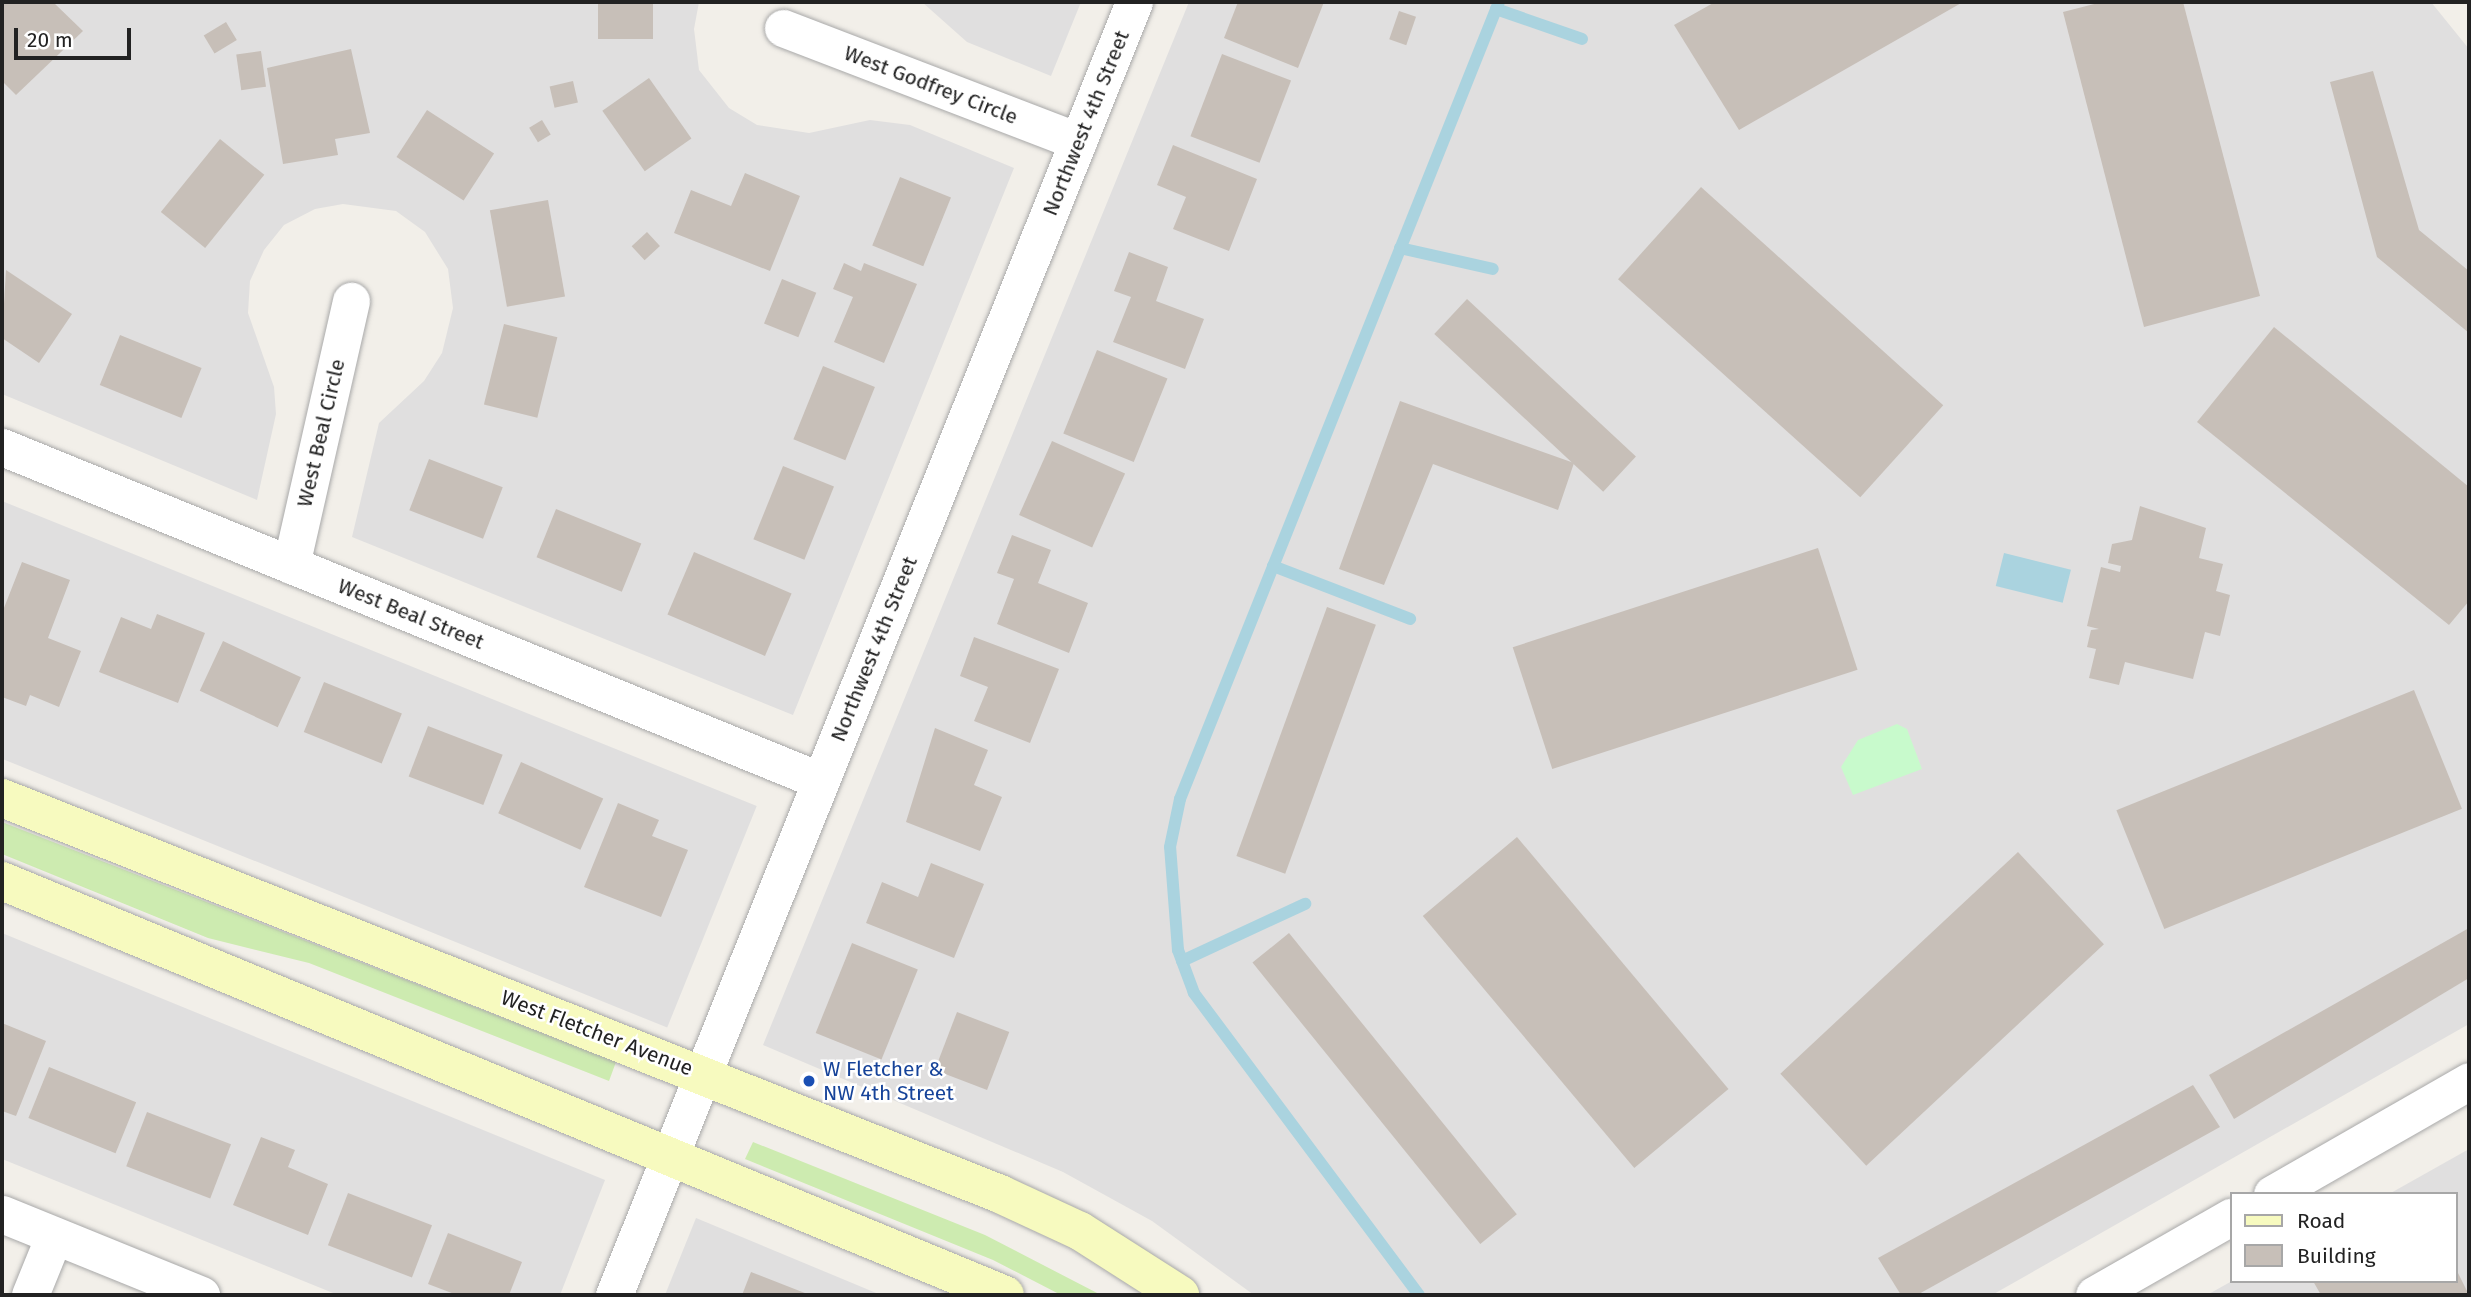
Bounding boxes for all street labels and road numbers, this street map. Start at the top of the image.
street label: Northwest 4th Street [1037,27,1135,219]
street label: West Godfrey Circle [841,40,1021,130]
street label: West Beal Circle [292,357,350,509]
street label: Northwest 4th Street [825,553,923,745]
street label: West Beal Street [334,573,488,655]
street label: West Fletcher Avenue [497,985,697,1081]

